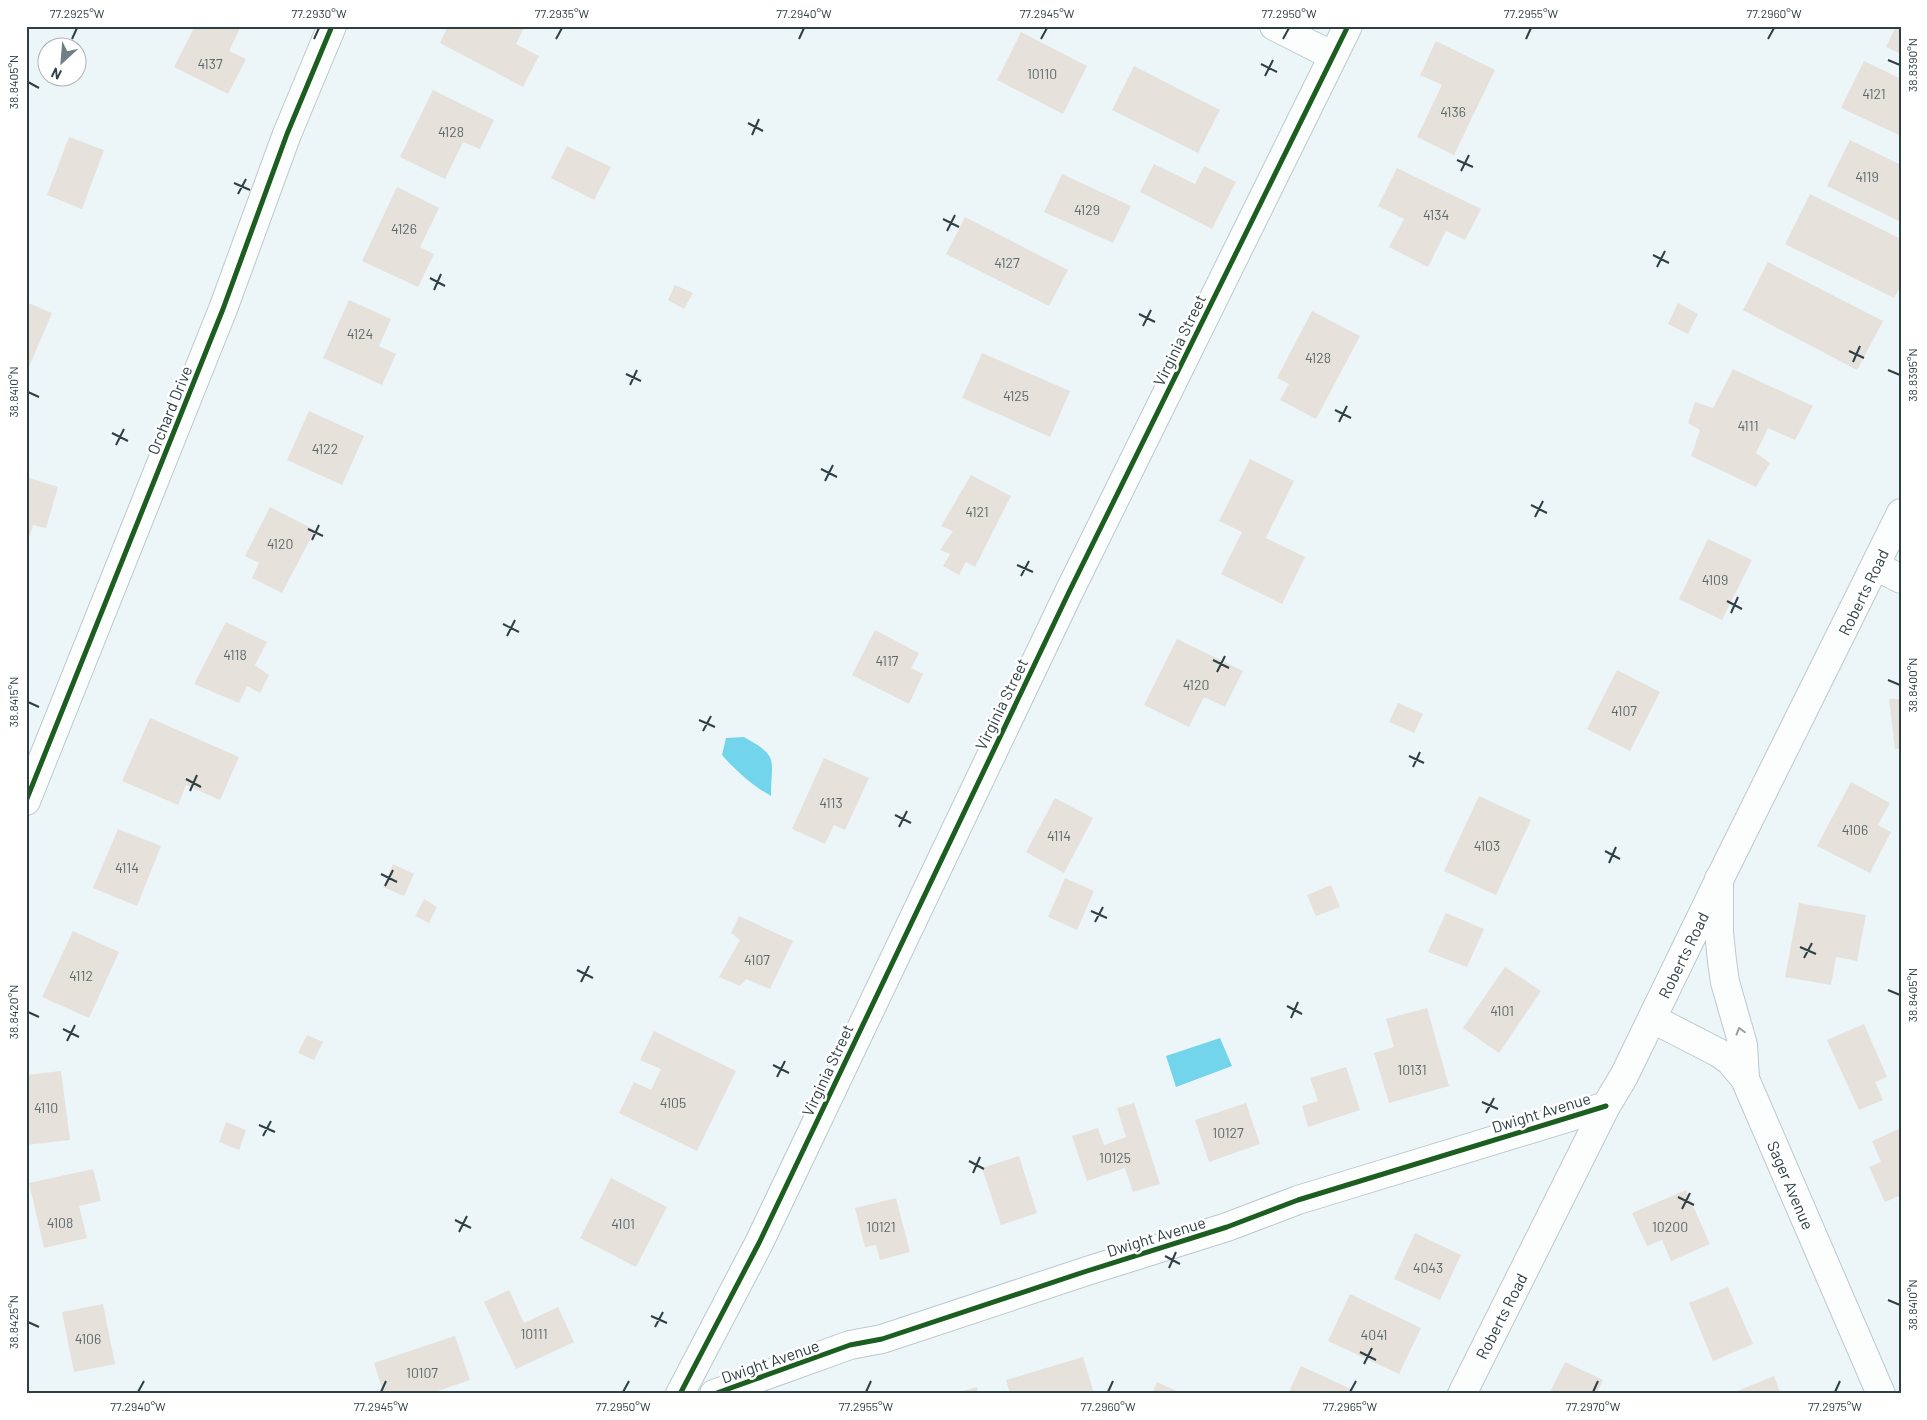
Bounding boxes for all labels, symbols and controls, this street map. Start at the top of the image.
text: 77.2925°W [50,6,105,20]
text: 77.2930°W [292,6,347,20]
text: 77.2935°W [535,6,590,20]
text: 77.2940°W [776,6,832,20]
text: 77.2945°W [1020,6,1075,20]
text: 77.2950°W [1262,6,1317,20]
text: 77.2955°W [1504,6,1559,20]
text: 77.2960°W [1747,6,1802,20]
north arrow [38,38,88,88]
text: 38.8390°N [1905,38,1919,92]
text: 38.8405°N [6,55,20,109]
house number: 4137 [197,55,223,72]
text: N [48,64,64,84]
house number: 10110 [1027,65,1057,82]
house number: 4121 [1862,85,1886,102]
house number: 4136 [1440,103,1466,120]
house number: 4128 [438,123,464,140]
house number: 4119 [1855,168,1879,185]
house number: 4129 [1074,201,1100,218]
house number: 4134 [1423,206,1449,223]
house number: 4126 [391,220,417,237]
house number: 4127 [994,254,1020,271]
street label: Virginia Street [1149,291,1209,389]
house number: 4124 [347,325,373,342]
text: 38.8395°N [1905,348,1919,402]
house number: 4128 [1305,349,1331,366]
street label: Orchard Drive [143,363,195,457]
text: 38.8410°N [6,366,20,418]
house number: 4125 [1003,387,1029,404]
house number: 4111 [1737,417,1759,434]
house number: 4122 [312,440,338,457]
house number: 4121 [965,503,989,520]
house number: 4120 [267,535,293,552]
street label: Roberts Road [1834,546,1892,638]
house number: 4109 [1702,571,1728,588]
house number: 4118 [223,646,247,663]
house number: 4117 [876,652,899,669]
street label: Virginia Street [971,655,1031,753]
text: 38.8400°N [1905,658,1919,712]
house number: 4120 [1183,676,1209,693]
text: 38.8415°N [6,677,20,727]
house number: 4107 [1611,702,1637,719]
house number: 4113 [819,794,843,811]
house number: 4106 [1842,821,1868,838]
house number: 4114 [1047,827,1071,844]
house number: 4103 [1474,837,1500,854]
house number: 4114 [115,859,139,876]
street label: Roberts Road [1654,909,1712,1001]
house number: 4107 [744,951,770,968]
house number: 4112 [69,967,93,984]
text: 38.8405°N [1905,968,1919,1022]
text: 38.8420°N [6,985,20,1039]
house number: 4101 [1490,1002,1514,1019]
street label: Virginia Street [797,1021,857,1119]
one-way arrow [1735,1027,1745,1035]
house number: 10131 [1397,1061,1427,1078]
street label: Dwight Avenue [1489,1088,1593,1136]
house number: 4105 [660,1094,686,1111]
house number: 4110 [34,1099,58,1116]
house number: 10127 [1212,1124,1244,1141]
street label: Sager Avenue [1764,1138,1818,1232]
house number: 10125 [1099,1149,1131,1166]
street label: Dwight Avenue [1104,1212,1208,1260]
house number: 4108 [47,1214,73,1231]
house number: 4101 [611,1215,635,1232]
house number: 10121 [866,1218,896,1235]
house number: 10200 [1652,1218,1688,1235]
house number: 4043 [1413,1259,1443,1276]
street label: Roberts Road [1471,1270,1531,1362]
text: 38.8410°N [1905,1279,1919,1331]
text: 38.8425°N [6,1295,20,1349]
house number: 10111 [520,1325,548,1342]
house number: 4041 [1361,1326,1387,1343]
house number: 4106 [75,1330,101,1347]
street label: Dwight Avenue [718,1335,822,1387]
house number: 10107 [406,1364,438,1381]
text: 77.2940°W [110,1399,166,1413]
text: 77.2945°W [354,1399,409,1413]
text: 77.2950°W [596,1399,651,1413]
text: 77.2955°W [839,1399,894,1413]
text: 77.2960°W [1081,1399,1136,1413]
text: 77.2965°W [1323,1399,1378,1413]
text: 77.2970°W [1566,1399,1621,1413]
text: 77.2975°W [1808,1399,1862,1413]

